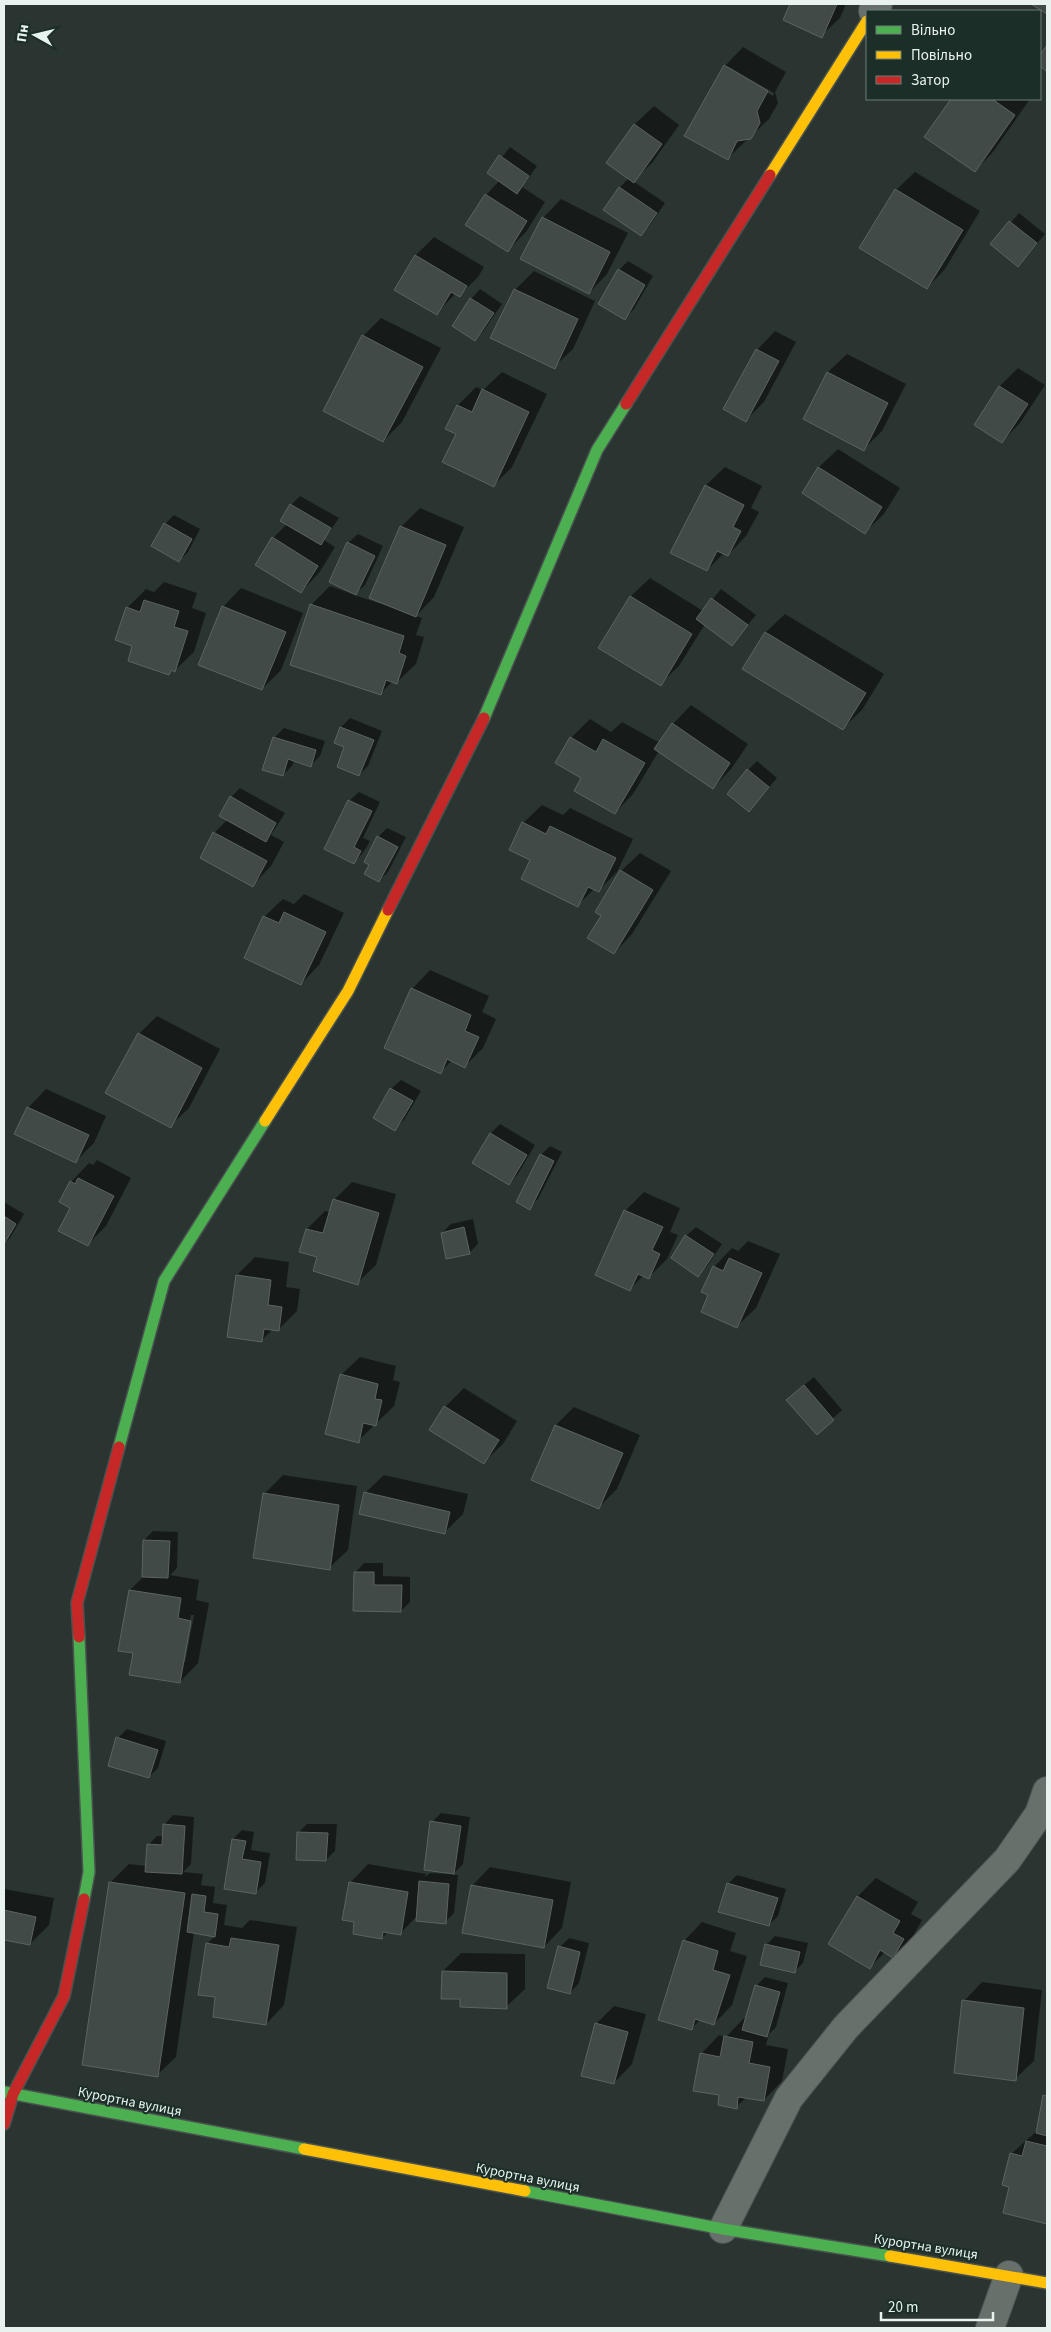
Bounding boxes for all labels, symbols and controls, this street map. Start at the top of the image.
north arrow [10,10,60,60]
legend [866,10,1041,100]
text: Вільно [911,20,955,41]
text: Пн [12,23,34,43]
text: Повільно [911,45,972,66]
text: Затор [911,70,950,91]
street label: Курортна вулиця [76,2082,183,2122]
street label: Курортна вулиця [474,2158,581,2198]
street label: Курортна вулиця [872,2229,979,2265]
scale bar [881,2290,994,2322]
text: 20 m [888,2297,918,2318]

